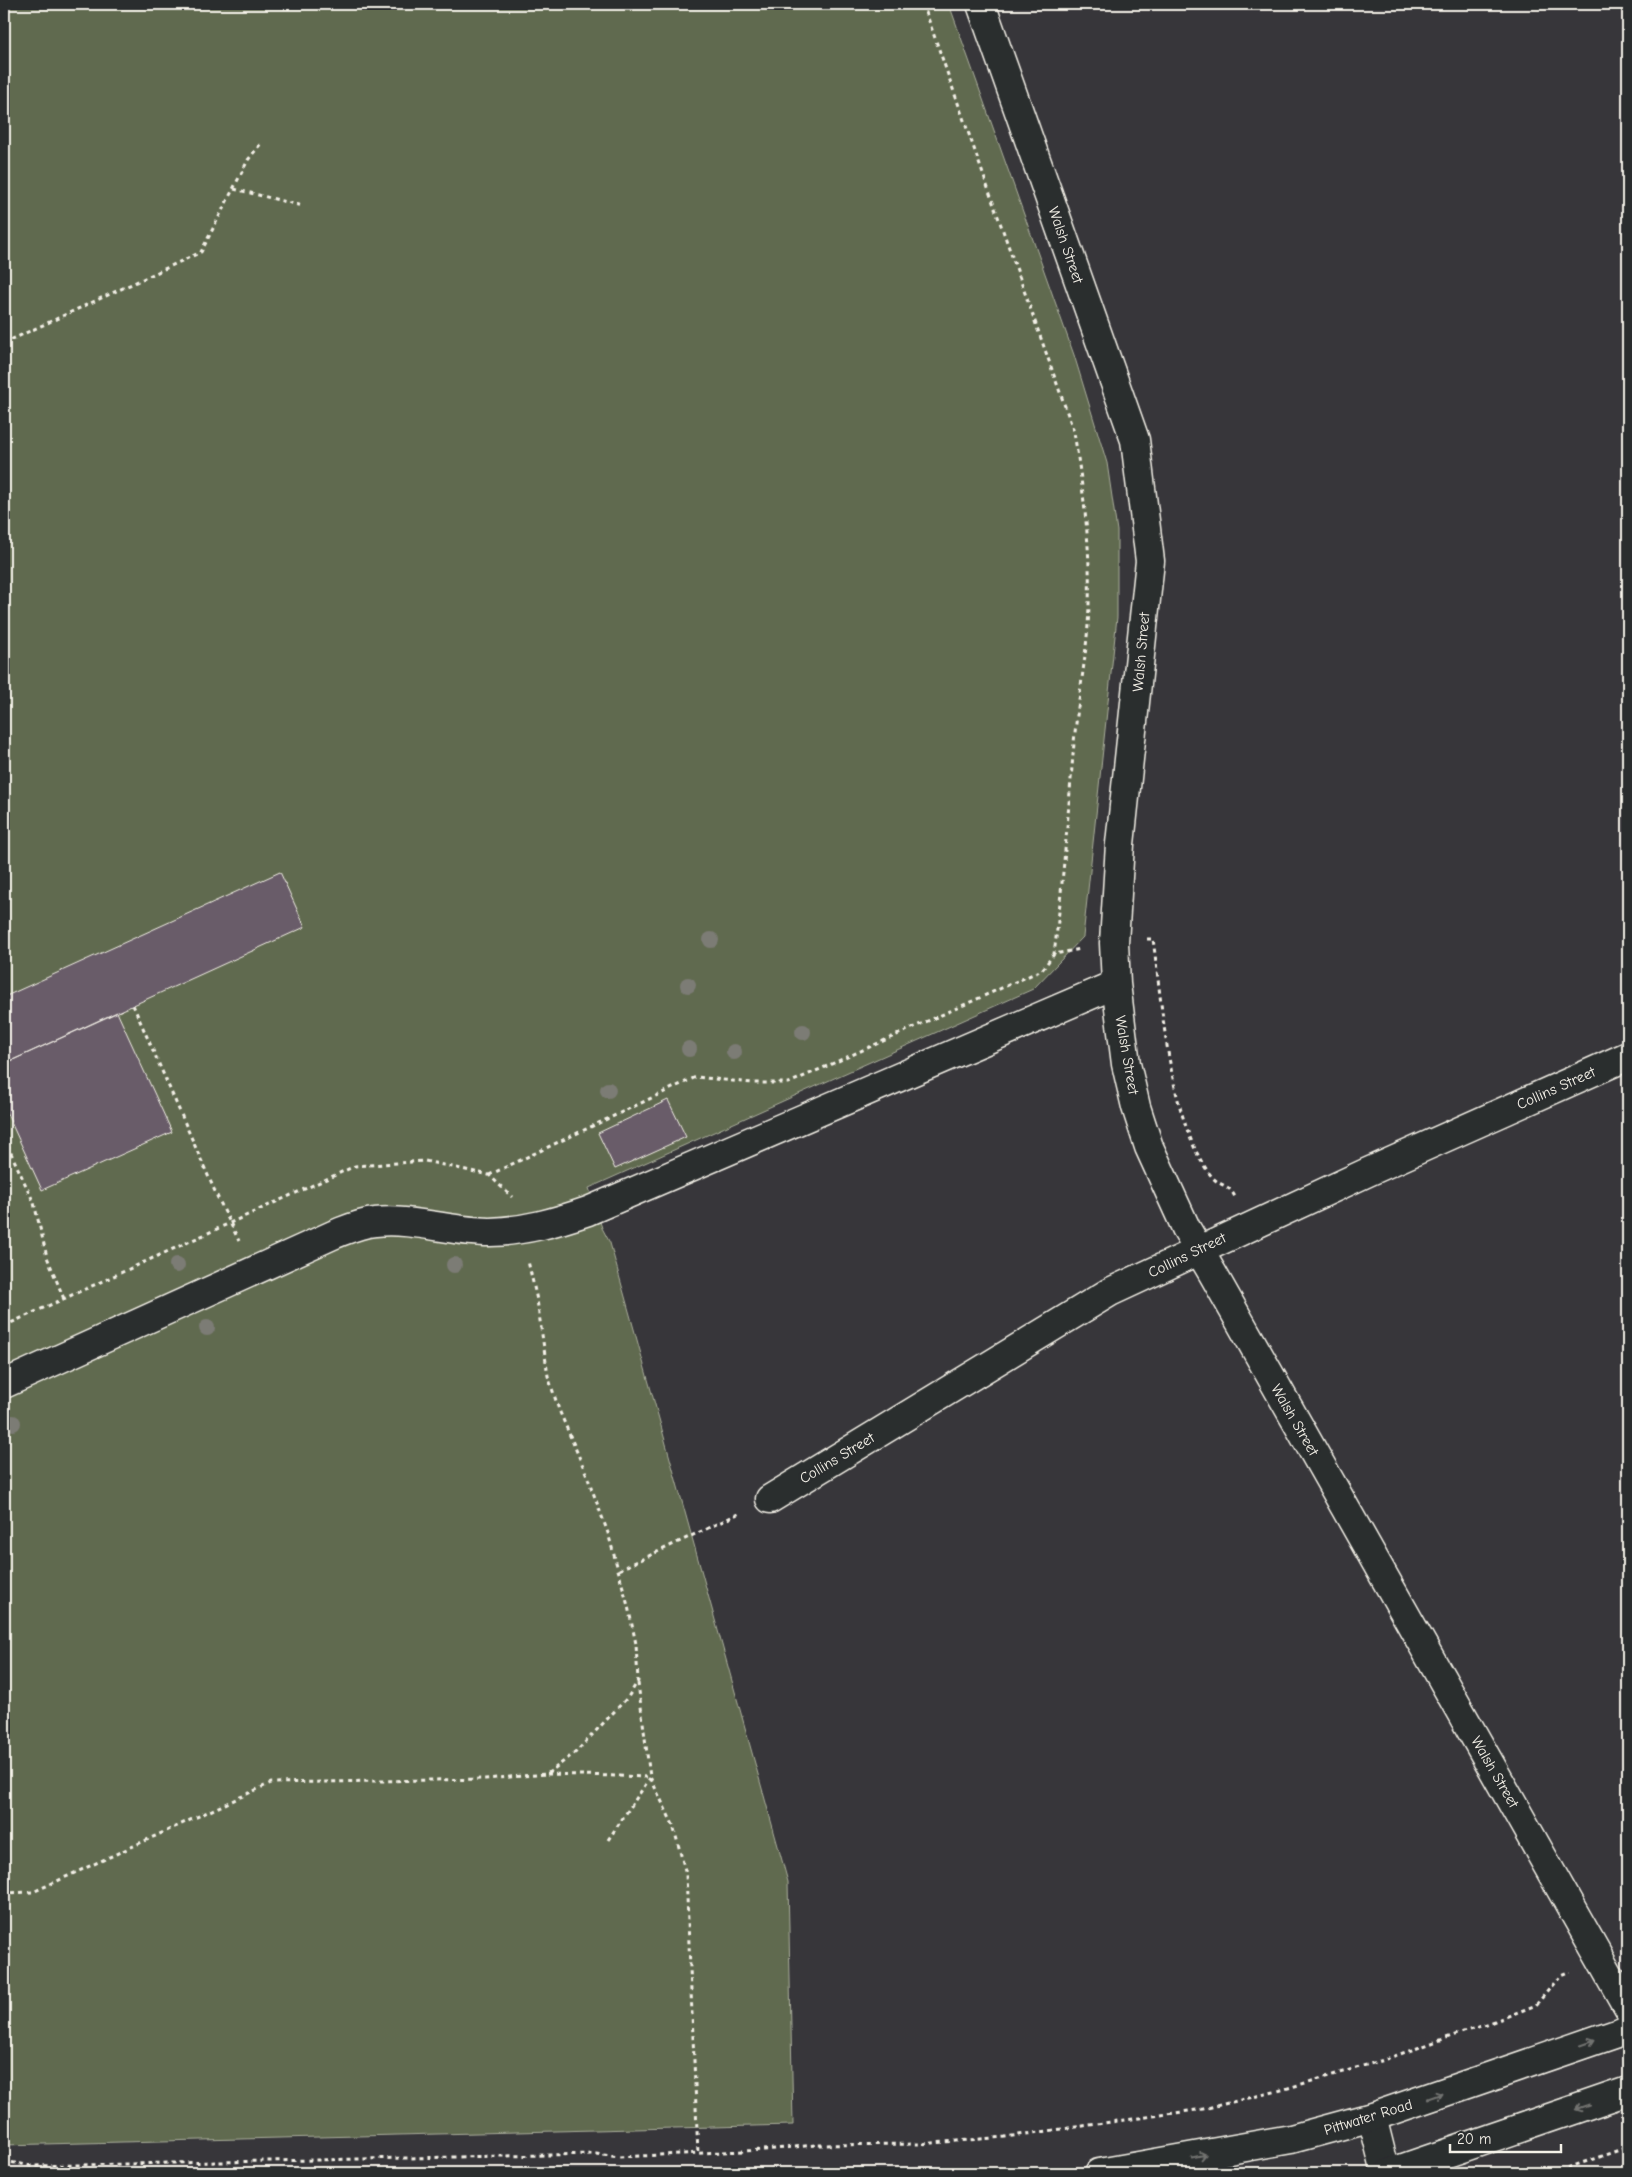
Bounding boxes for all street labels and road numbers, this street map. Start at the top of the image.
street label: Walsh Street [1044,204,1088,286]
street label: Walsh Street [1129,611,1154,693]
street label: Walsh Street [1111,1014,1143,1097]
street label: Collins Street [1514,1062,1599,1113]
street label: Collins Street [1145,1228,1229,1282]
street label: Walsh Street [1267,1381,1323,1460]
street label: Collins Street [796,1428,878,1487]
street label: Walsh Street [1467,1733,1523,1812]
street label: Pittwater Road [1322,2095,1414,2139]

